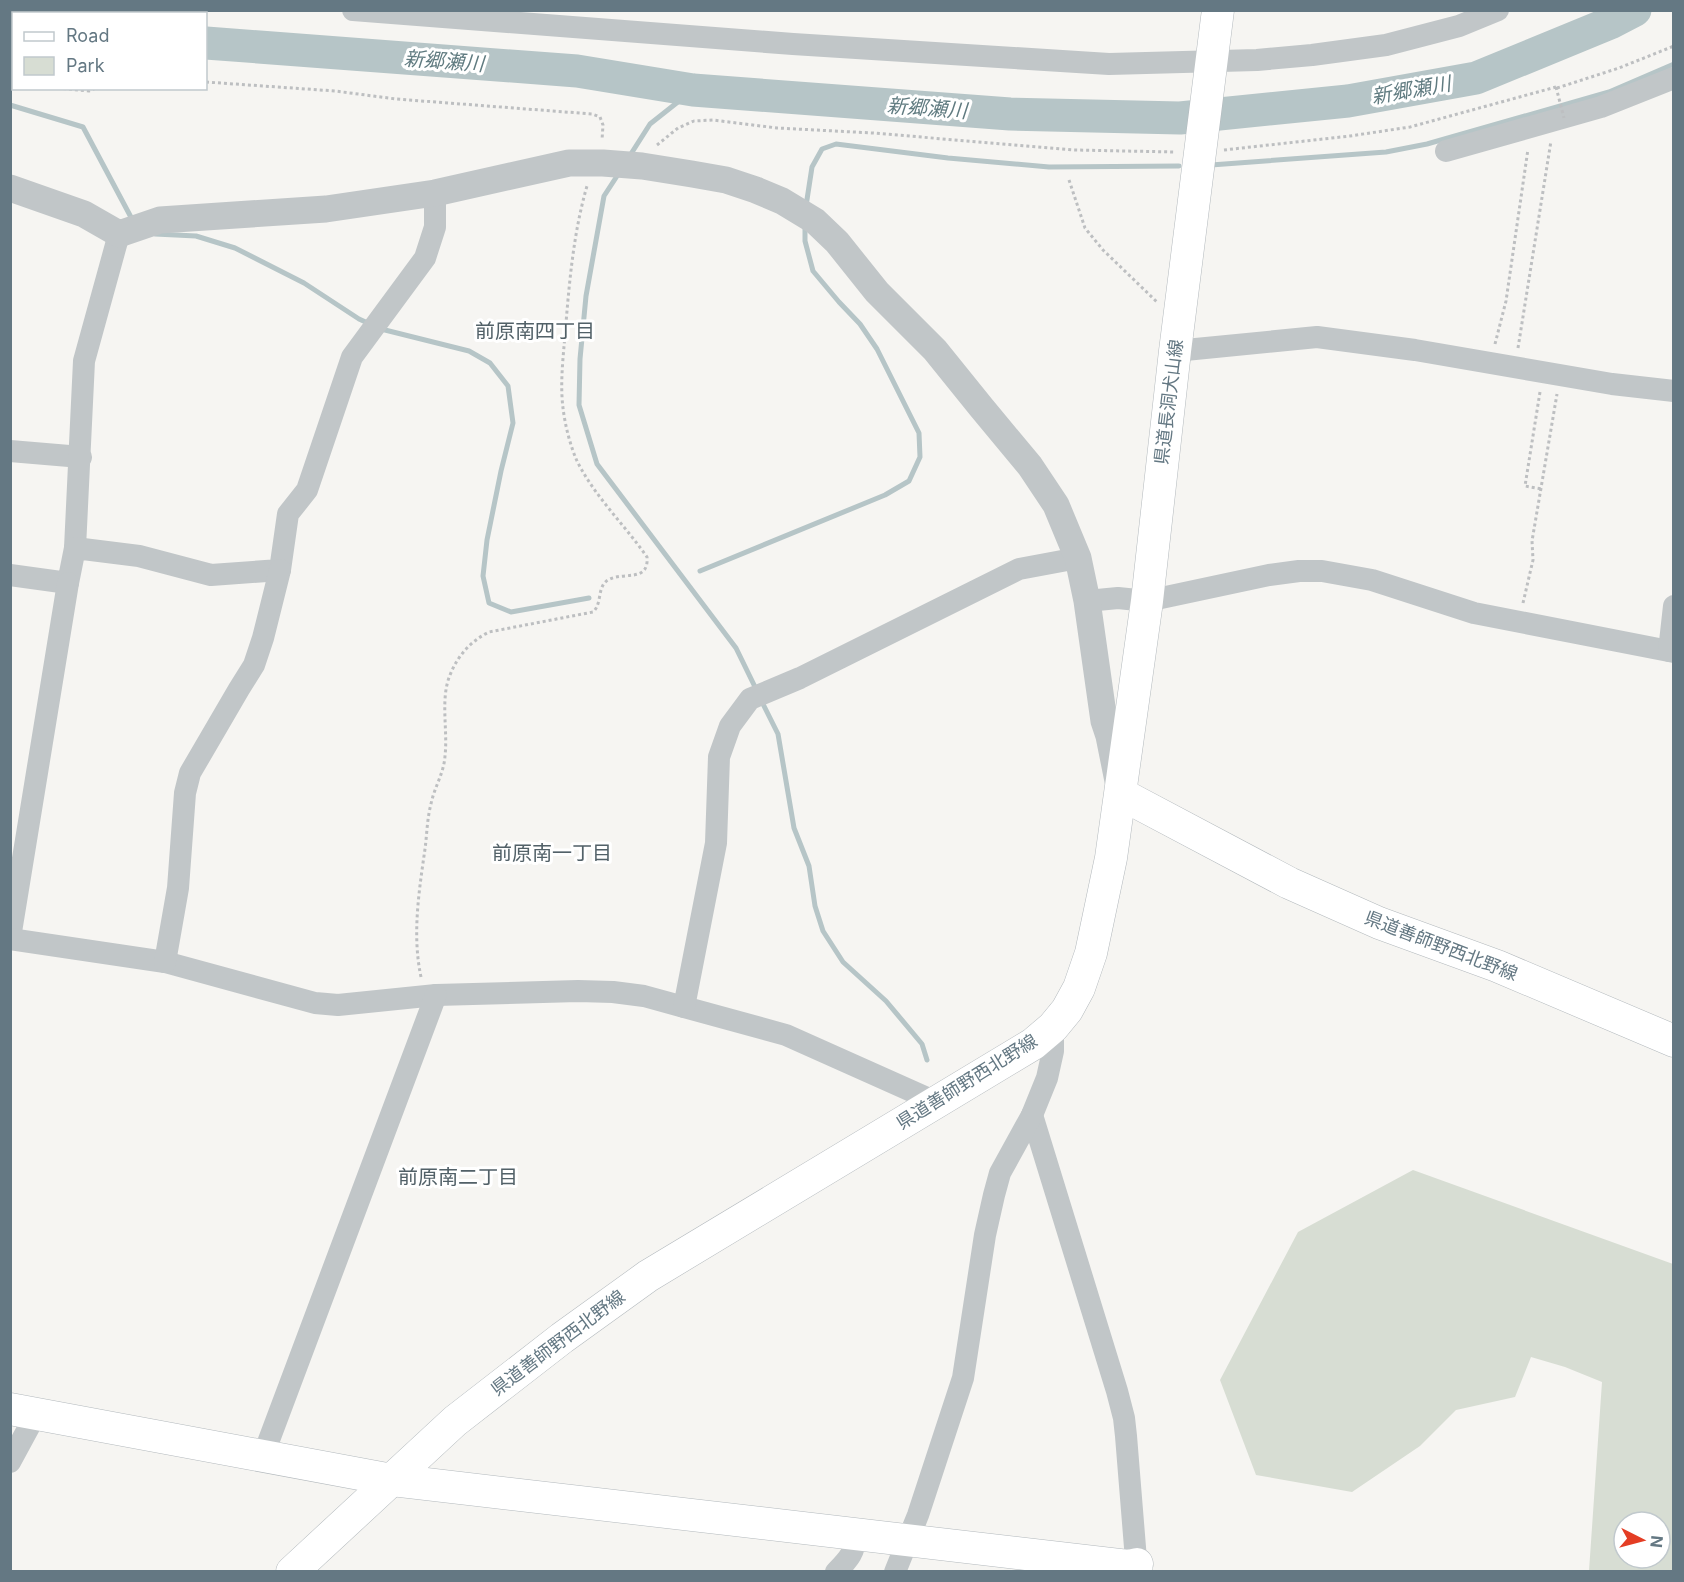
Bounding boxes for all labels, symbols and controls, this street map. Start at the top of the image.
legend [12,12,207,90]
text: Road [66,25,109,46]
water label: 新郷瀬川 [403,46,487,76]
text: Park [66,55,105,76]
water label: 新郷瀬川 [1370,71,1454,109]
water label: 新郷瀬川 [886,93,970,123]
district label: 前原南四丁目 [475,319,595,343]
street label: 県道長洞犬山線 [1150,338,1187,466]
district label: 前原南一丁目 [492,841,612,865]
street label: 県道善師野西北野線 [1362,907,1521,984]
street label: 県道善師野西北野線 [892,1030,1041,1133]
district label: 前原南二丁目 [398,1165,518,1189]
street label: 県道善師野西北野線 [487,1285,629,1400]
north arrow [1612,1510,1672,1570]
text: N [1646,1534,1668,1549]

